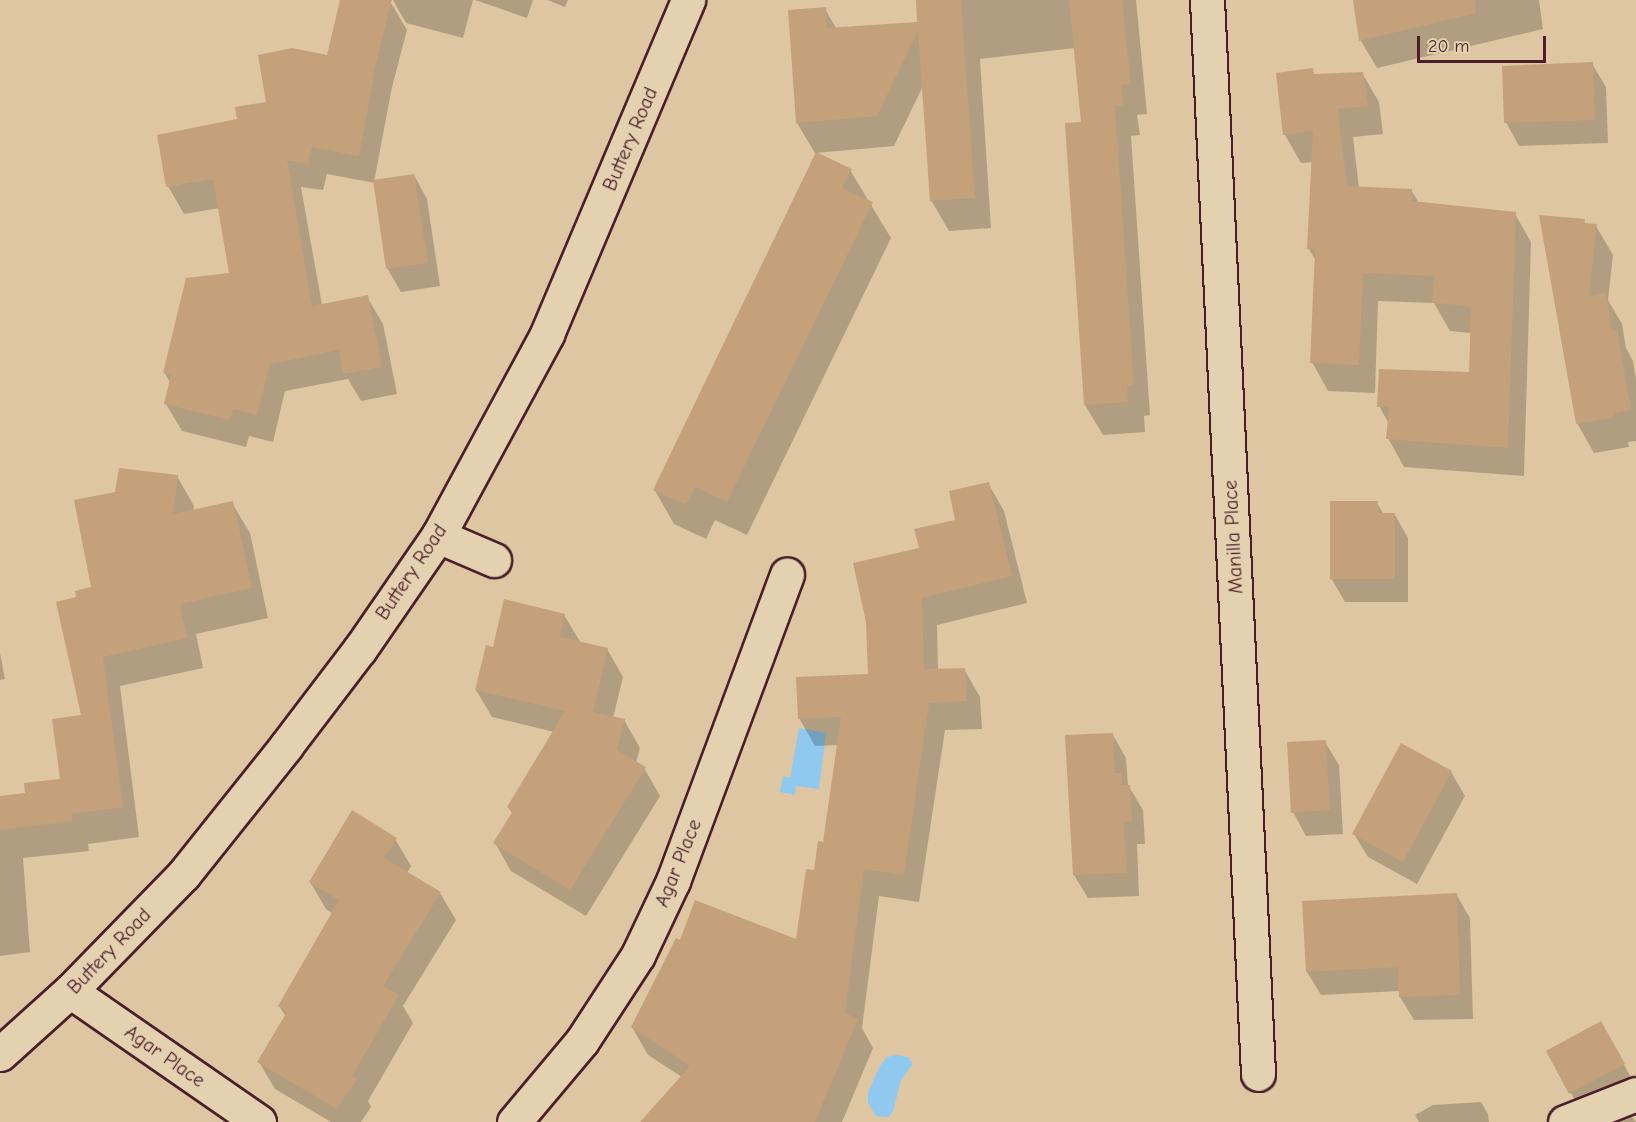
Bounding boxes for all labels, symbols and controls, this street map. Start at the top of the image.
scale bar [1420,24,1549,62]
text: 20 m [1428,36,1469,57]
street label: Buttery Road [597,84,663,194]
street label: Manilla Place [1218,479,1248,595]
street label: Buttery Road [370,520,452,624]
street label: Agar Place [650,816,706,910]
street label: Buttery Road [62,903,156,999]
street label: Agar Place [120,1020,210,1092]

